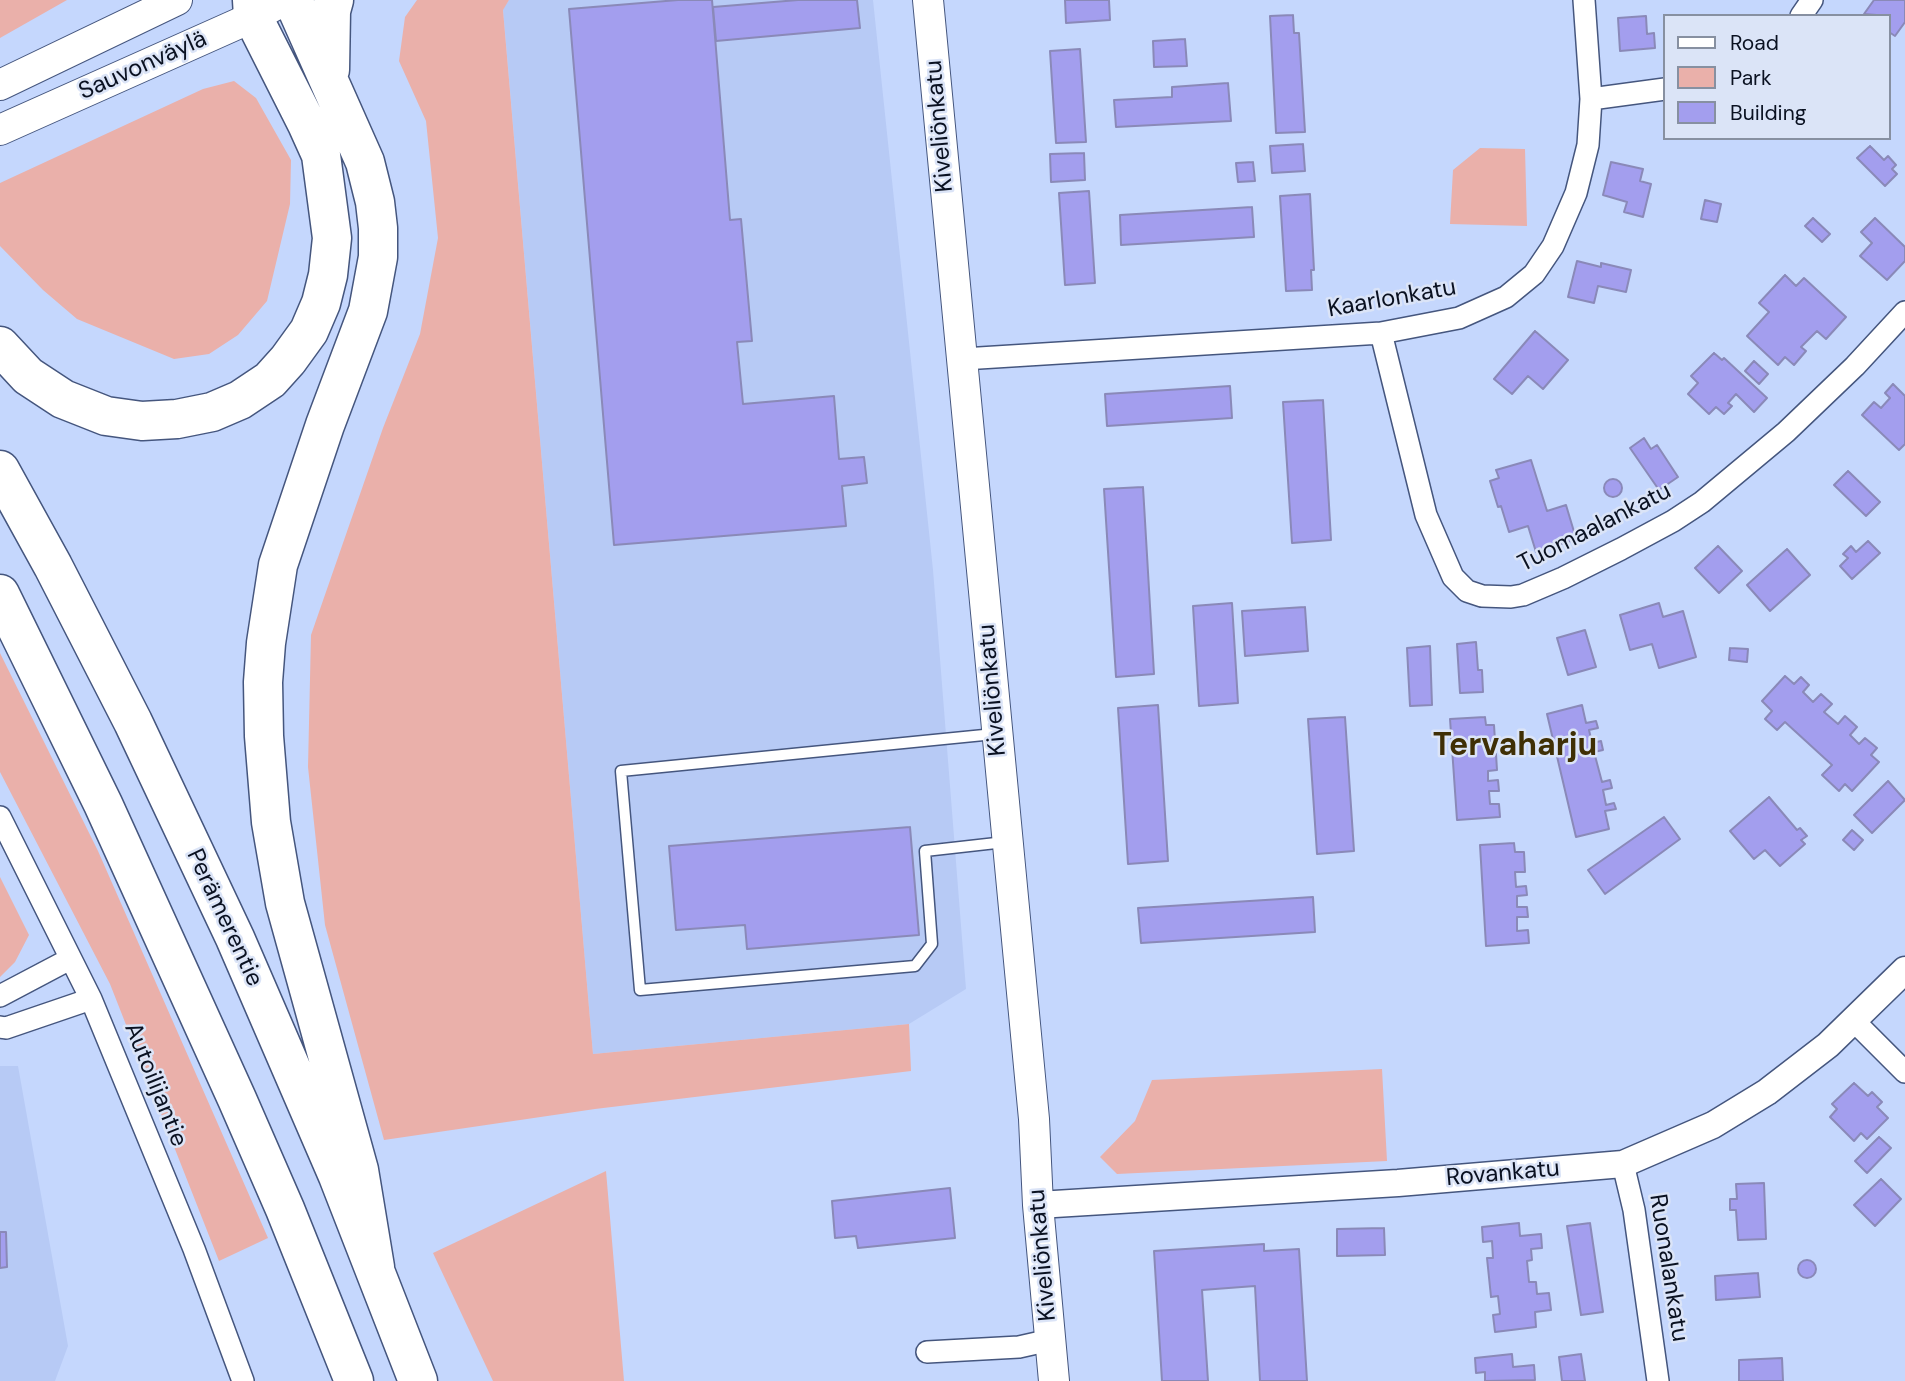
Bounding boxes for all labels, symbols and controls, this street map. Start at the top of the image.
legend [1664,14,1891,140]
street label: Sauvonväylä [75,25,211,107]
text: Road [1730,29,1779,57]
street label: Kiveliönkatu [920,59,960,193]
text: Park [1730,64,1771,92]
text: Building [1730,99,1806,127]
street label: Kaarlonkatu [1326,274,1458,324]
street label: Tuomaalankatu [1514,477,1676,579]
street label: Kiveliönkatu [973,623,1013,757]
district label: Tervaharju [1433,728,1597,766]
street label: Perämerentie [180,845,268,991]
street label: Autoilijantie [117,1019,193,1151]
street label: Rovankatu [1445,1155,1561,1193]
street label: Kiveliönkatu [1023,1188,1063,1322]
street label: Ruonalankatu [1642,1192,1694,1344]

